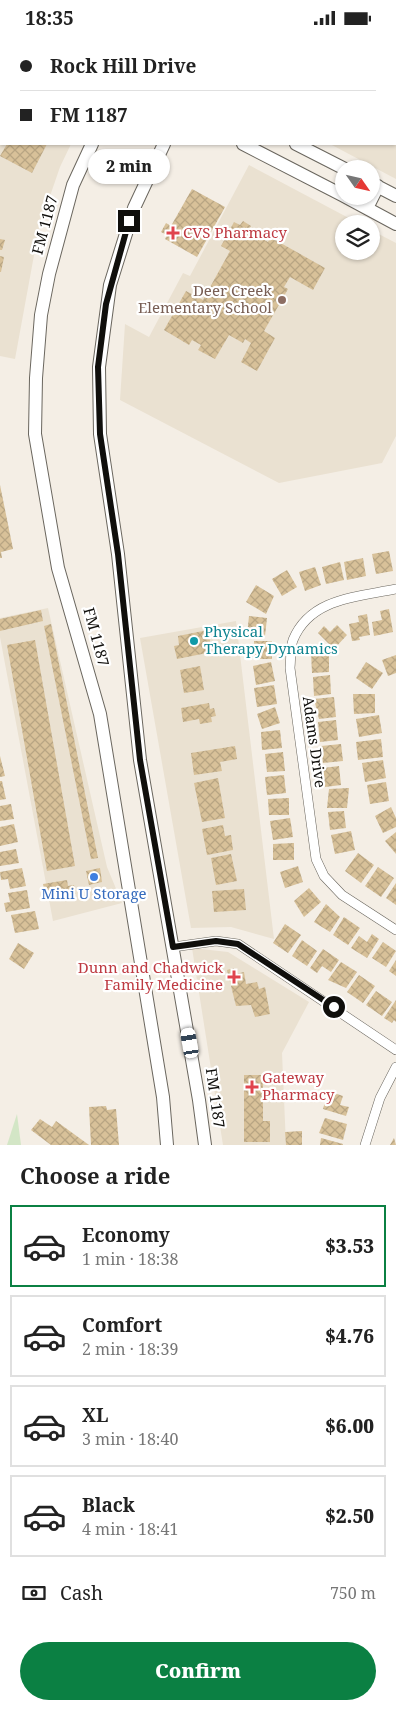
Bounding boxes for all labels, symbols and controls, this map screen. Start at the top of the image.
text: 18:35 [25,5,74,31]
text: Rock Hill Drive [50,53,196,79]
text: FM 1187 [50,102,128,128]
callout: 2 min [88,149,170,183]
text: 2 min [106,155,152,177]
north arrow [335,160,380,205]
map controls [335,160,380,260]
street label: FM 1187 [27,193,62,256]
route end [118,210,140,232]
button: layers [335,215,380,260]
place label: CVS Pharmacy [183,222,287,242]
marker: CVS Pharmacy [167,227,179,239]
place label: Deer Creek Elementary School [138,280,272,317]
marker: Deer Creek Elementary School [276,294,288,306]
street label: FM 1187 [79,605,114,668]
place label: Physical Therapy Dynamics [204,621,338,658]
marker: Physical Therapy Dynamics [188,635,200,647]
street label: Adams Drive [299,695,331,789]
marker: Mini U Storage [88,871,100,883]
place label: Mini U Storage [41,883,147,903]
place label: Dunn and Chadwick Family Medicine [78,957,223,994]
marker: Dunn and Chadwick Family Medicine [227,970,241,984]
route start [323,996,345,1018]
car [180,1027,199,1059]
street label: FM 1187 [202,1067,230,1129]
place label: Gateway Pharmacy [262,1067,335,1104]
marker: Gateway Pharmacy [246,1081,258,1093]
text: Choose a ride [20,1160,170,1190]
text: Economy [82,1222,170,1248]
icon: car [22,1224,67,1269]
text: $3.53 [325,1233,374,1259]
text: 1 min · 18:38 [82,1248,178,1270]
text: Comfort [82,1312,162,1338]
icon: car [22,1314,67,1359]
text: $4.76 [325,1323,374,1349]
text: 2 min · 18:39 [82,1338,178,1360]
text: XL [82,1402,108,1428]
icon: car [22,1404,67,1449]
text: $6.00 [325,1413,374,1439]
text: 3 min · 18:40 [82,1428,178,1450]
text: Black [82,1492,135,1518]
icon: car [22,1494,67,1539]
text: $2.50 [325,1503,374,1529]
text: 4 min · 18:41 [82,1518,178,1540]
icon: cash [20,1579,48,1607]
text: Cash [60,1580,103,1606]
text: 750 m [330,1582,376,1604]
button: Confirm [20,1642,376,1700]

